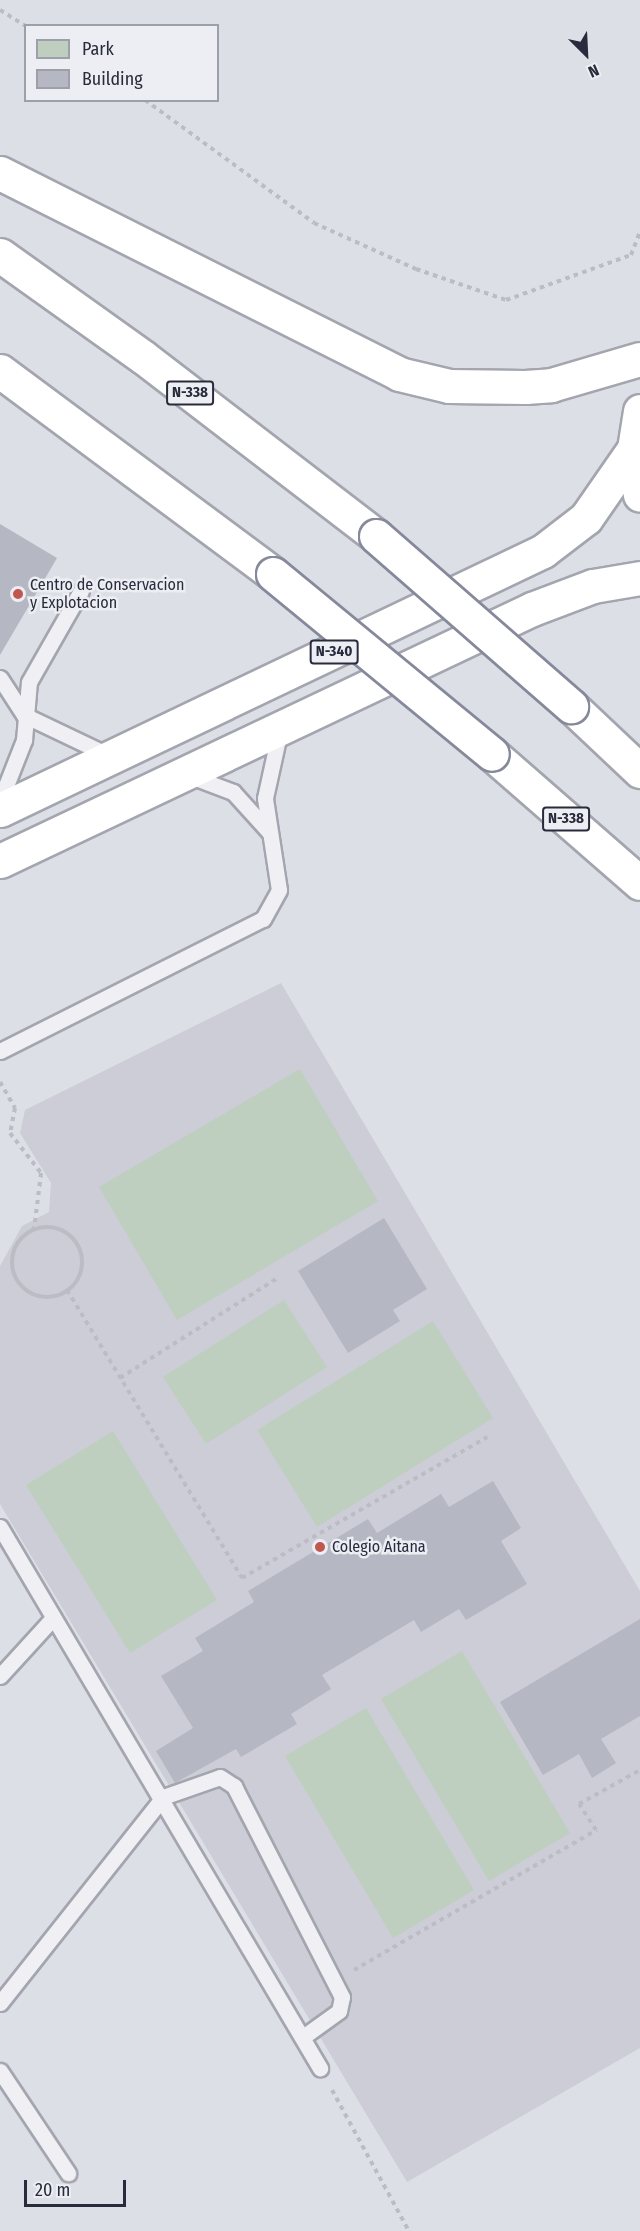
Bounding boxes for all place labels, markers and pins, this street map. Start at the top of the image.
place label: Centro de Conservacion y Explotacion [30,575,184,613]
marker: Centro de Conservacion y Explotacion [11,587,25,601]
place label: Colegio Aitana [332,1537,426,1557]
marker: Colegio Aitana [313,1540,327,1554]

